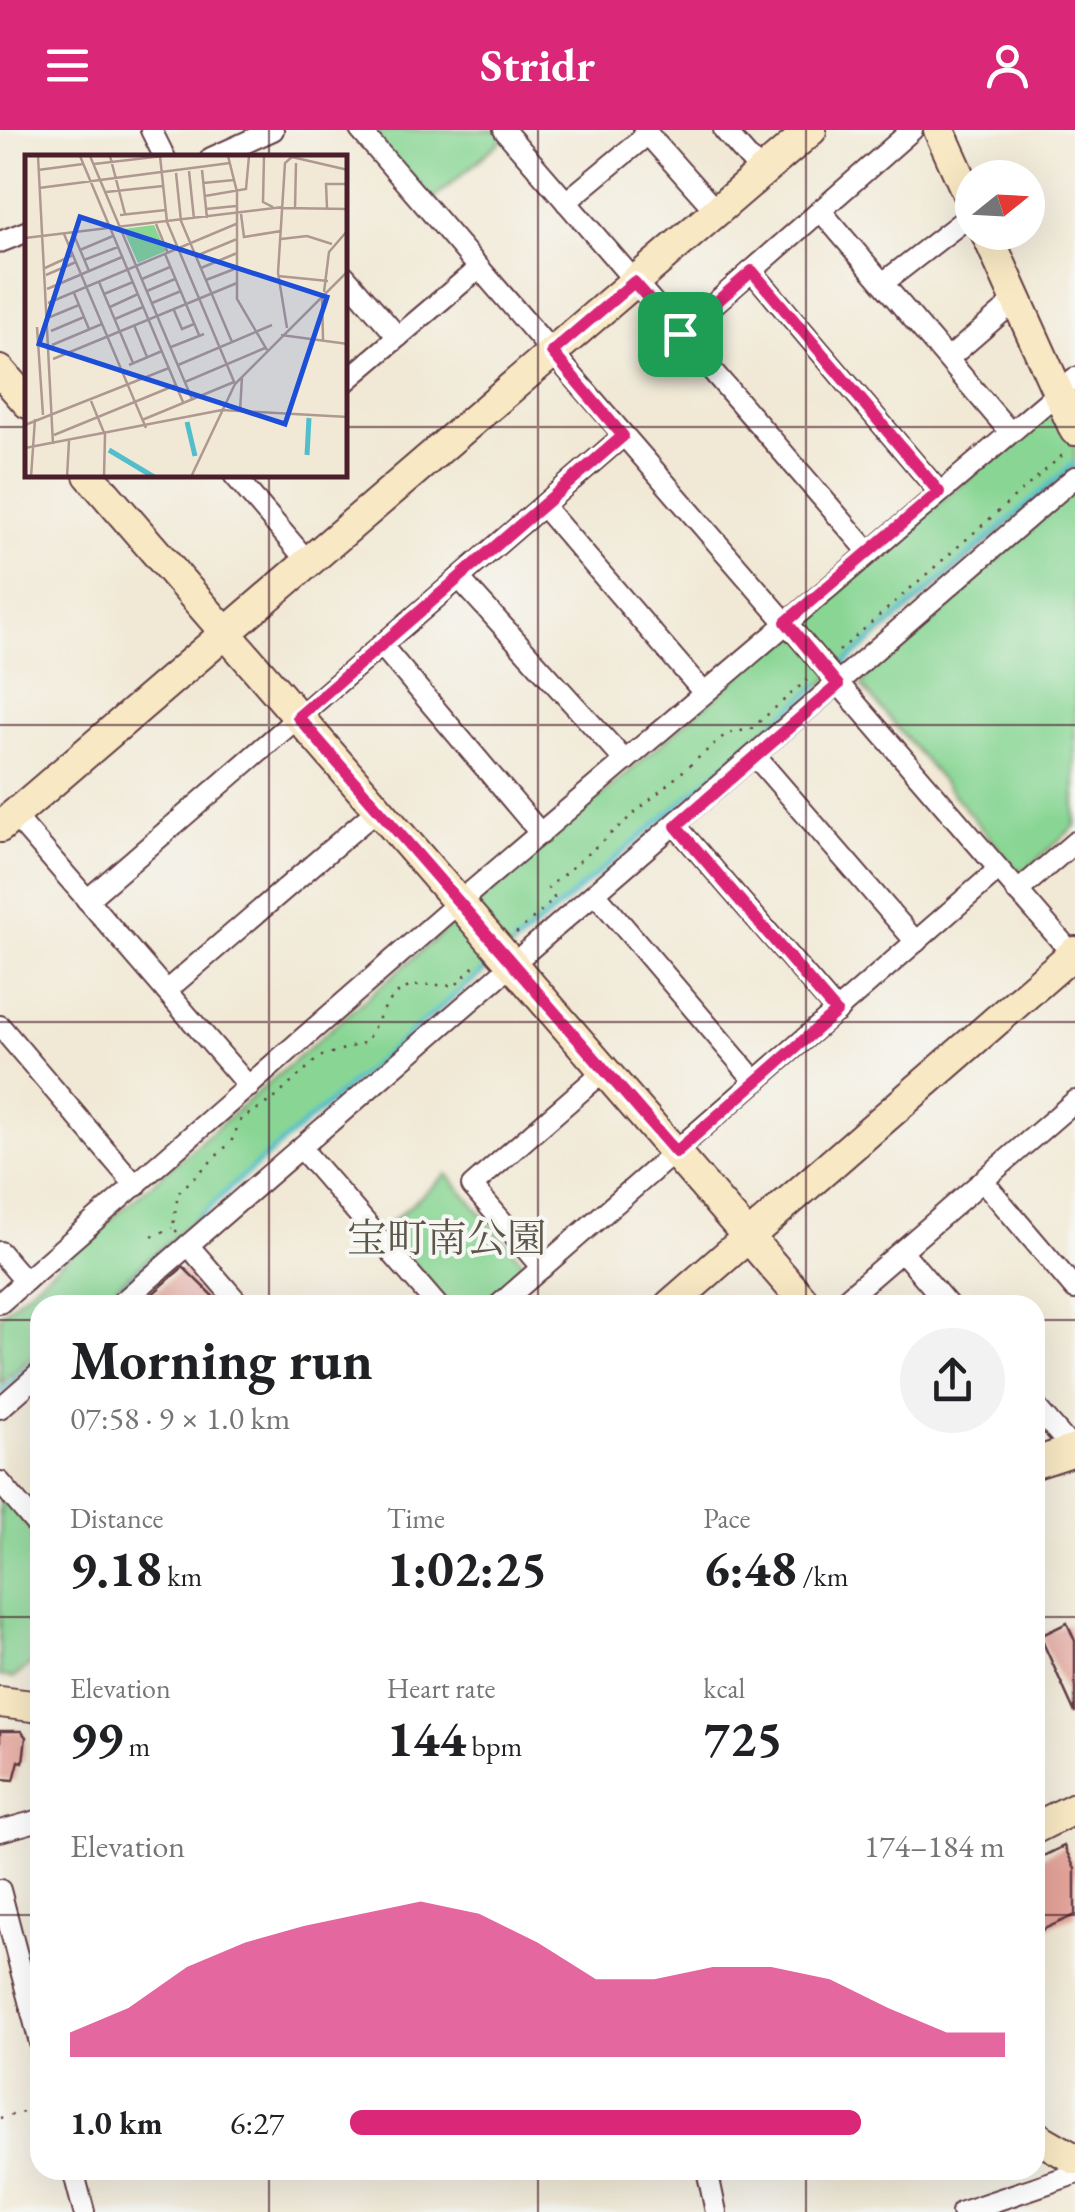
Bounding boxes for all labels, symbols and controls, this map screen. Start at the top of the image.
text: Stridr [480,36,595,94]
icon: menu [40,38,95,93]
icon: person [980,38,1035,93]
inset map [25,155,348,478]
north arrow [955,160,1045,250]
map controls [955,160,1045,250]
pin [638,292,723,377]
icon: arrive [653,307,708,362]
park label: 宝町南公園 [347,1212,547,1264]
text: Morning run [70,1324,373,1395]
button: share [900,1328,1005,1433]
text: 07:58 · 9 × 1.0 km [70,1397,290,1439]
text: Distance [70,1500,164,1536]
text: Time [387,1500,445,1536]
text: Pace [703,1500,750,1536]
text: 9.18 [70,1536,162,1601]
text: 1:02:25 [387,1536,547,1601]
text: 6:48 [703,1536,797,1601]
text: km [162,1558,202,1594]
text: /km [797,1558,848,1594]
text: Elevation [70,1670,171,1706]
text: Heart rate [387,1670,495,1706]
text: kcal [703,1670,745,1706]
text: 99 [70,1706,123,1771]
text: 144 [387,1706,466,1771]
text: 725 [703,1706,783,1771]
text: m [123,1728,150,1764]
text: bpm [466,1728,522,1764]
text: Elevation [70,1825,185,1867]
text: 174–184 m [864,1825,1005,1867]
text: 1.0 km [70,2102,163,2144]
text: 6:27 [230,2102,284,2144]

